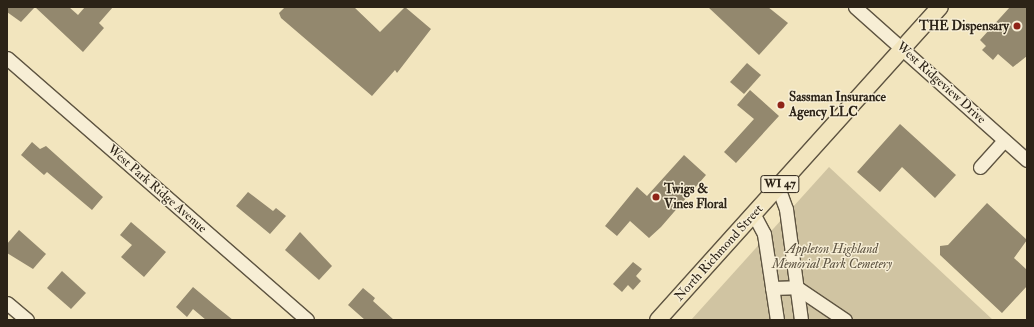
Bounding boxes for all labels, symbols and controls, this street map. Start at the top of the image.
place label: THE Dispensary [919,18,1009,34]
marker: THE Dispensary [1012,21,1022,31]
street label: West Ridgeview Drive [893,39,989,127]
place label: Sassman Insurance Agency LLC [789,90,886,121]
marker: Sassman Insurance Agency LLC [776,100,786,110]
street label: West Park Ridge Avenue [104,142,210,236]
road number: WI 47 [760,174,800,194]
place label: Twigs & Vines Floral [664,182,727,213]
marker: Twigs & Vines Floral [651,192,661,202]
street label: North Richmond Street [672,202,766,304]
park label: Appleton Highland Memorial Park Cemetery [772,242,892,273]

